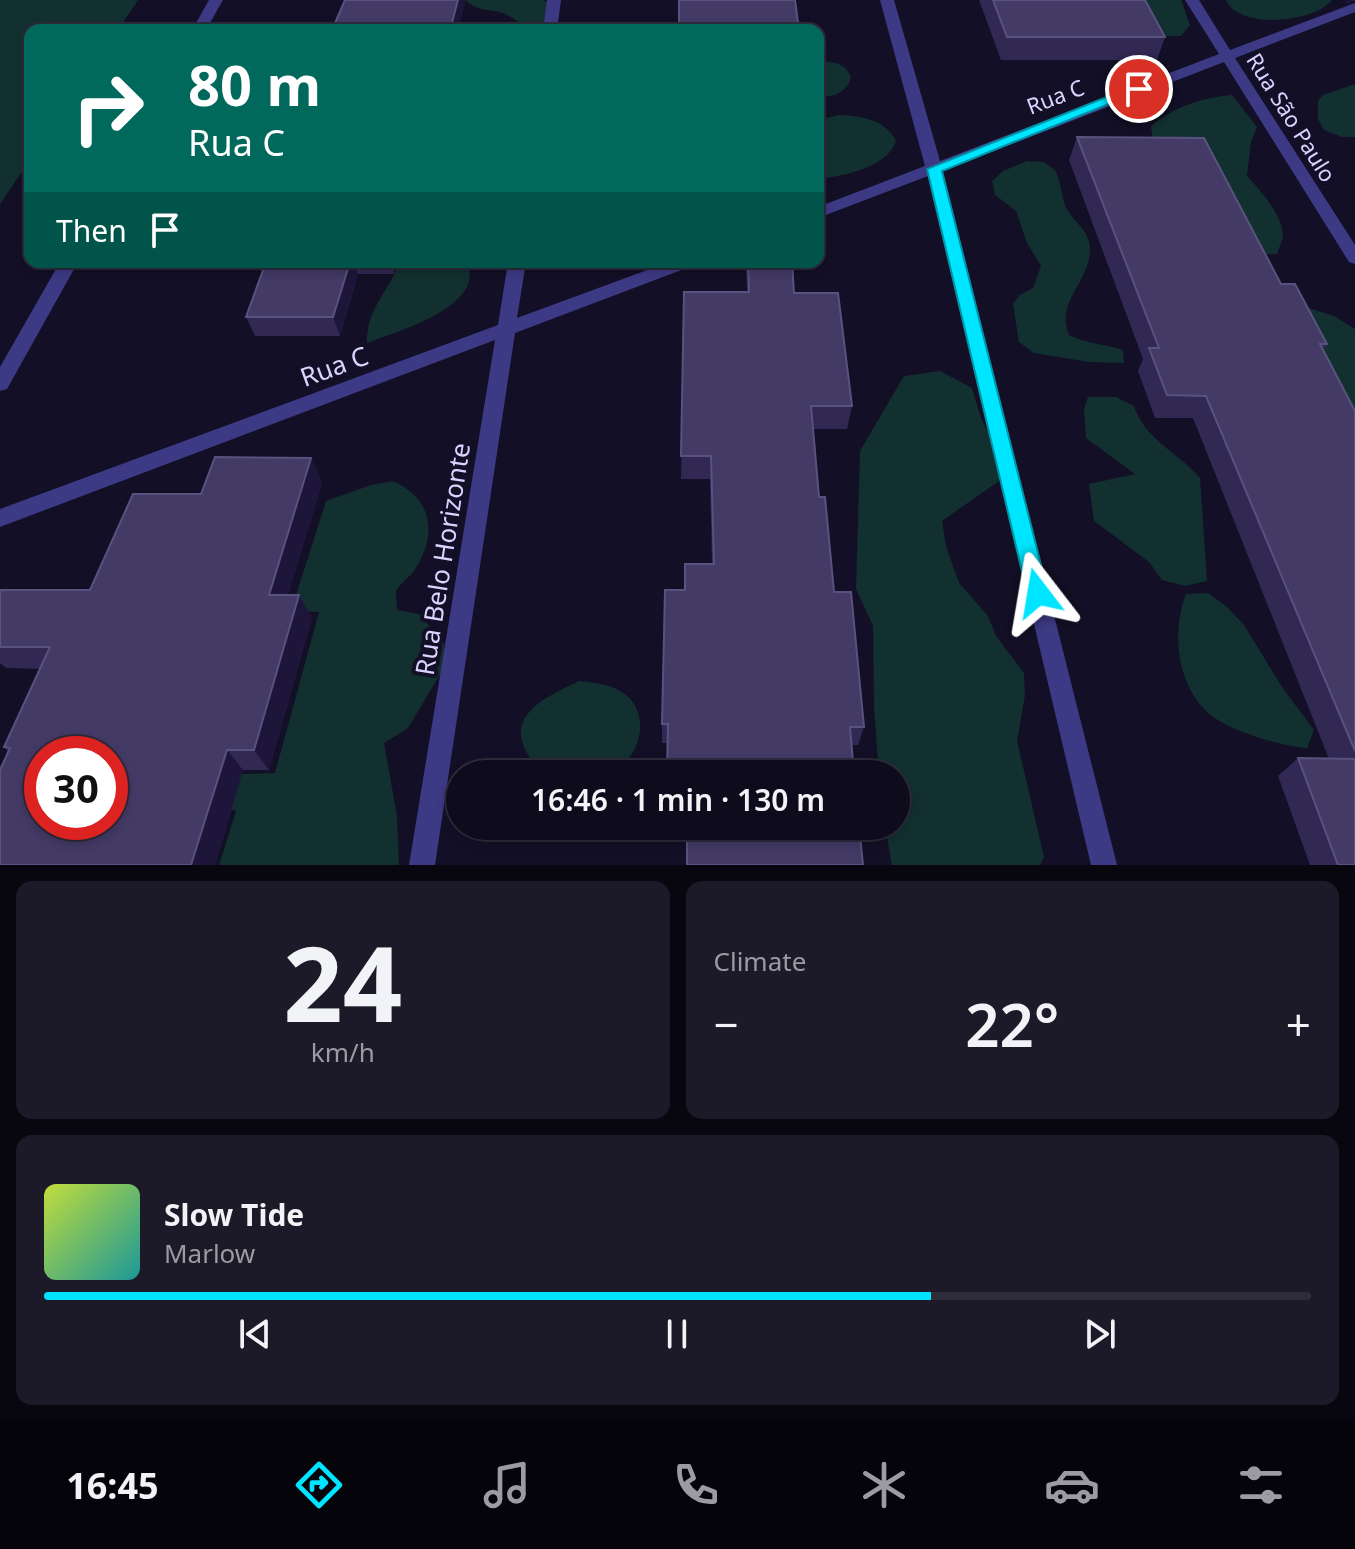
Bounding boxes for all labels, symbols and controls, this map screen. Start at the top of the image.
text: 80 m [188,46,321,122]
street label: Rua São Paulo [1240,47,1344,187]
pin [1105,55,1173,123]
icon: right [56,56,160,160]
icon: arrive [1117,67,1161,111]
street label: Rua C [1022,71,1088,121]
text: Rua C [188,118,285,167]
icon: arrive [143,208,187,252]
text: Then [56,210,127,251]
street label: Rua C [295,337,373,395]
street label: Rua Belo Horizonte [406,440,478,678]
position arrow [996,551,1080,635]
speed limit sign: 30 [24,736,128,840]
text: 16:46 · 1 min · 130 m [531,779,825,820]
text: 24 [283,911,402,1052]
text: Climate [714,943,806,979]
text: 22° [965,983,1059,1065]
text: − [714,994,739,1054]
text: + [1286,994,1311,1054]
text: km/h [311,1034,375,1070]
text: Slow Tide [164,1194,304,1235]
text: Marlow [164,1235,255,1271]
icon: previous [233,1312,277,1356]
icon: pause [655,1312,699,1356]
icon: next [1078,1312,1122,1356]
icon: directions [291,1457,347,1513]
icon: music [479,1457,535,1513]
icon: phone [668,1457,724,1513]
icon: climate [856,1457,912,1513]
icon: car [1044,1457,1100,1513]
icon: filters [1233,1457,1289,1513]
text: 16:45 [66,1461,159,1510]

